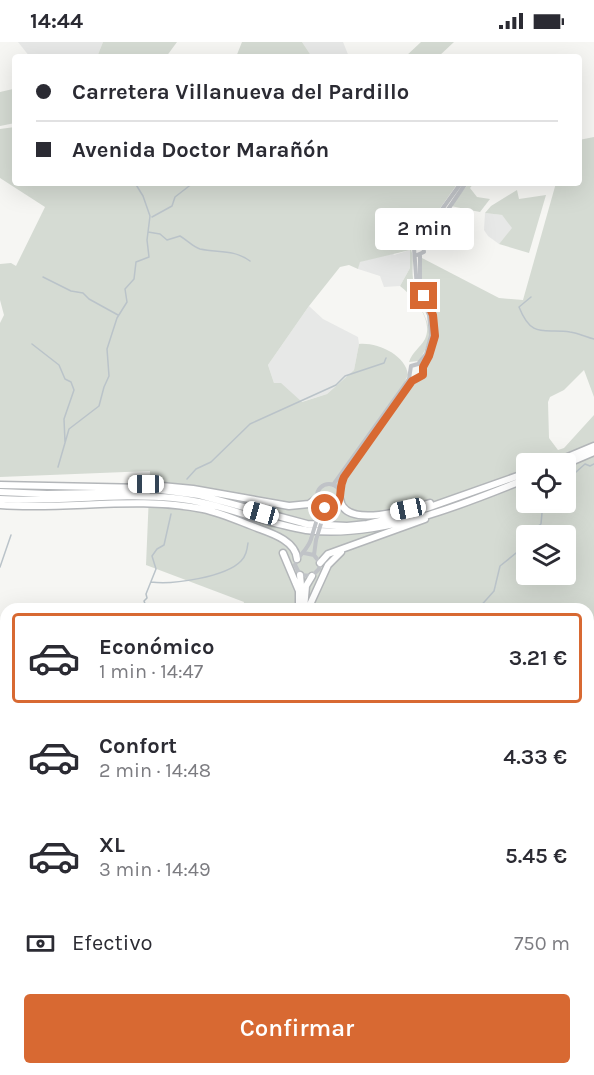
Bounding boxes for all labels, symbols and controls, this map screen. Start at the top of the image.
text: 14:44 [30,8,83,34]
text: Carretera Villanueva del Pardillo [72,79,409,105]
text: Avenida Doctor Marañón [72,137,329,163]
callout: 2 min [374,209,474,251]
text: 2 min [397,217,452,240]
route end [410,282,437,309]
map controls [516,453,576,585]
button: locate [516,453,576,513]
car [128,475,164,493]
route start [311,494,338,521]
car [389,496,427,522]
car [241,499,281,527]
button: layers [516,525,576,585]
icon: car [27,631,81,685]
text: Económico [99,634,214,660]
text: 3.21 € [509,645,567,671]
text: 1 min · 14:47 [99,660,203,683]
icon: car [27,730,81,784]
text: Confort [99,733,177,759]
text: 4.33 € [503,744,567,770]
text: 2 min · 14:48 [99,759,211,782]
icon: car [27,829,81,883]
text: XL [99,832,125,858]
text: 5.45 € [505,843,567,869]
text: 3 min · 14:49 [99,858,211,881]
icon: cash [24,927,57,960]
text: Efectivo [72,930,152,956]
text: 750 m [514,932,570,955]
button: Confirmar [24,994,570,1063]

